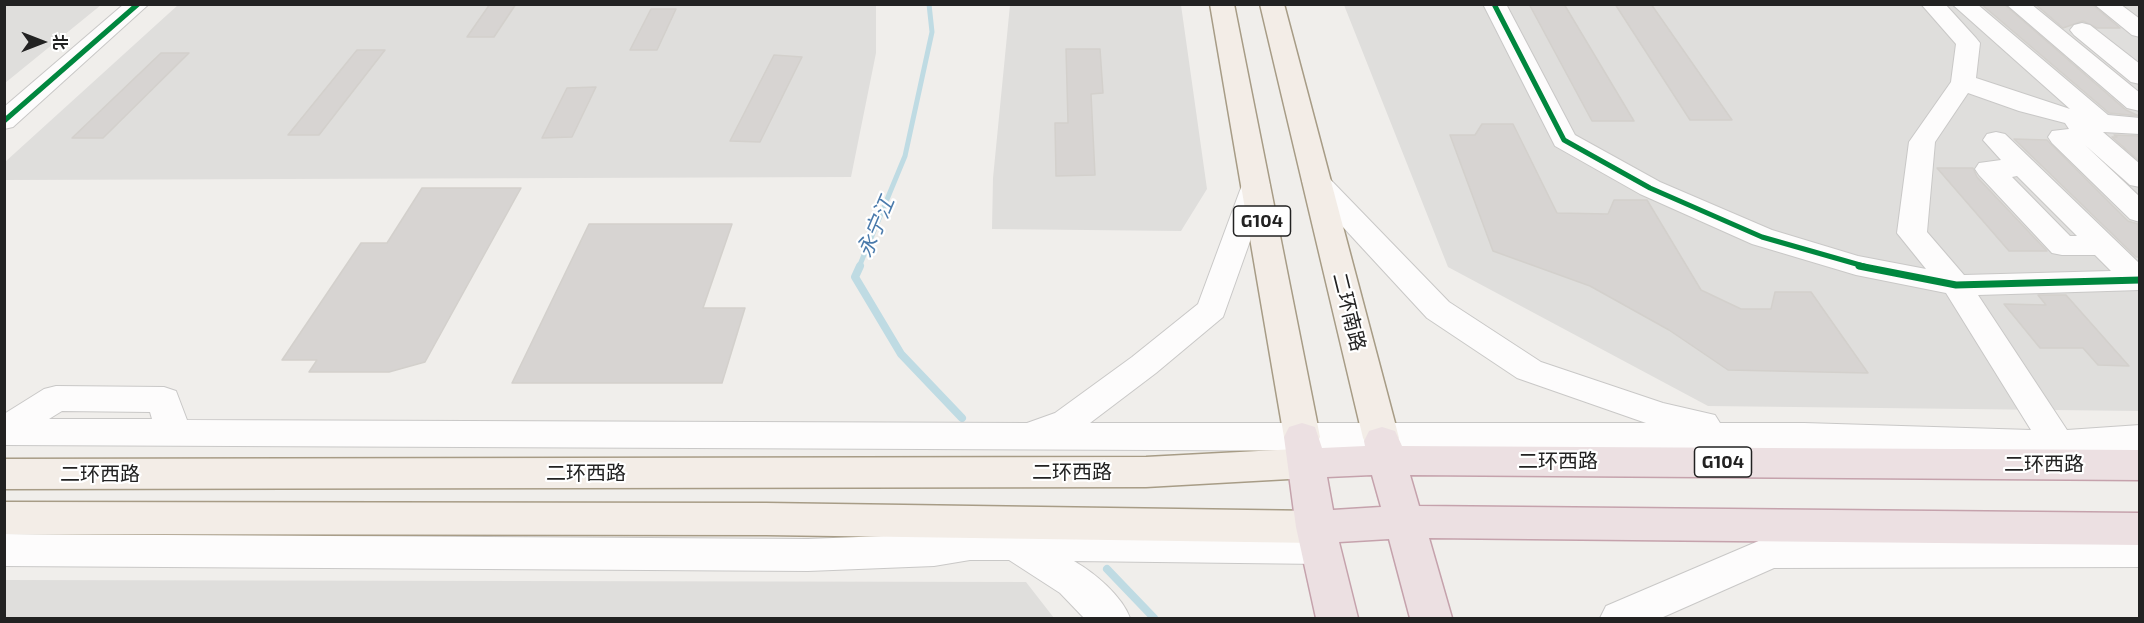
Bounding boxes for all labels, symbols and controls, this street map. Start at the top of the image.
north arrow [12,12,72,72]
text: 北 [51,34,70,50]
water label: 永宁江 [852,193,900,261]
road number: G104 [1234,206,1290,236]
street label: 二环南路 [1328,270,1370,354]
road number: G104 [1694,447,1752,477]
street label: 二环西路 [1518,449,1598,473]
street label: 二环西路 [2004,452,2084,476]
street label: 二环西路 [1032,460,1112,484]
street label: 二环西路 [546,461,626,485]
street label: 二环西路 [60,462,140,486]

